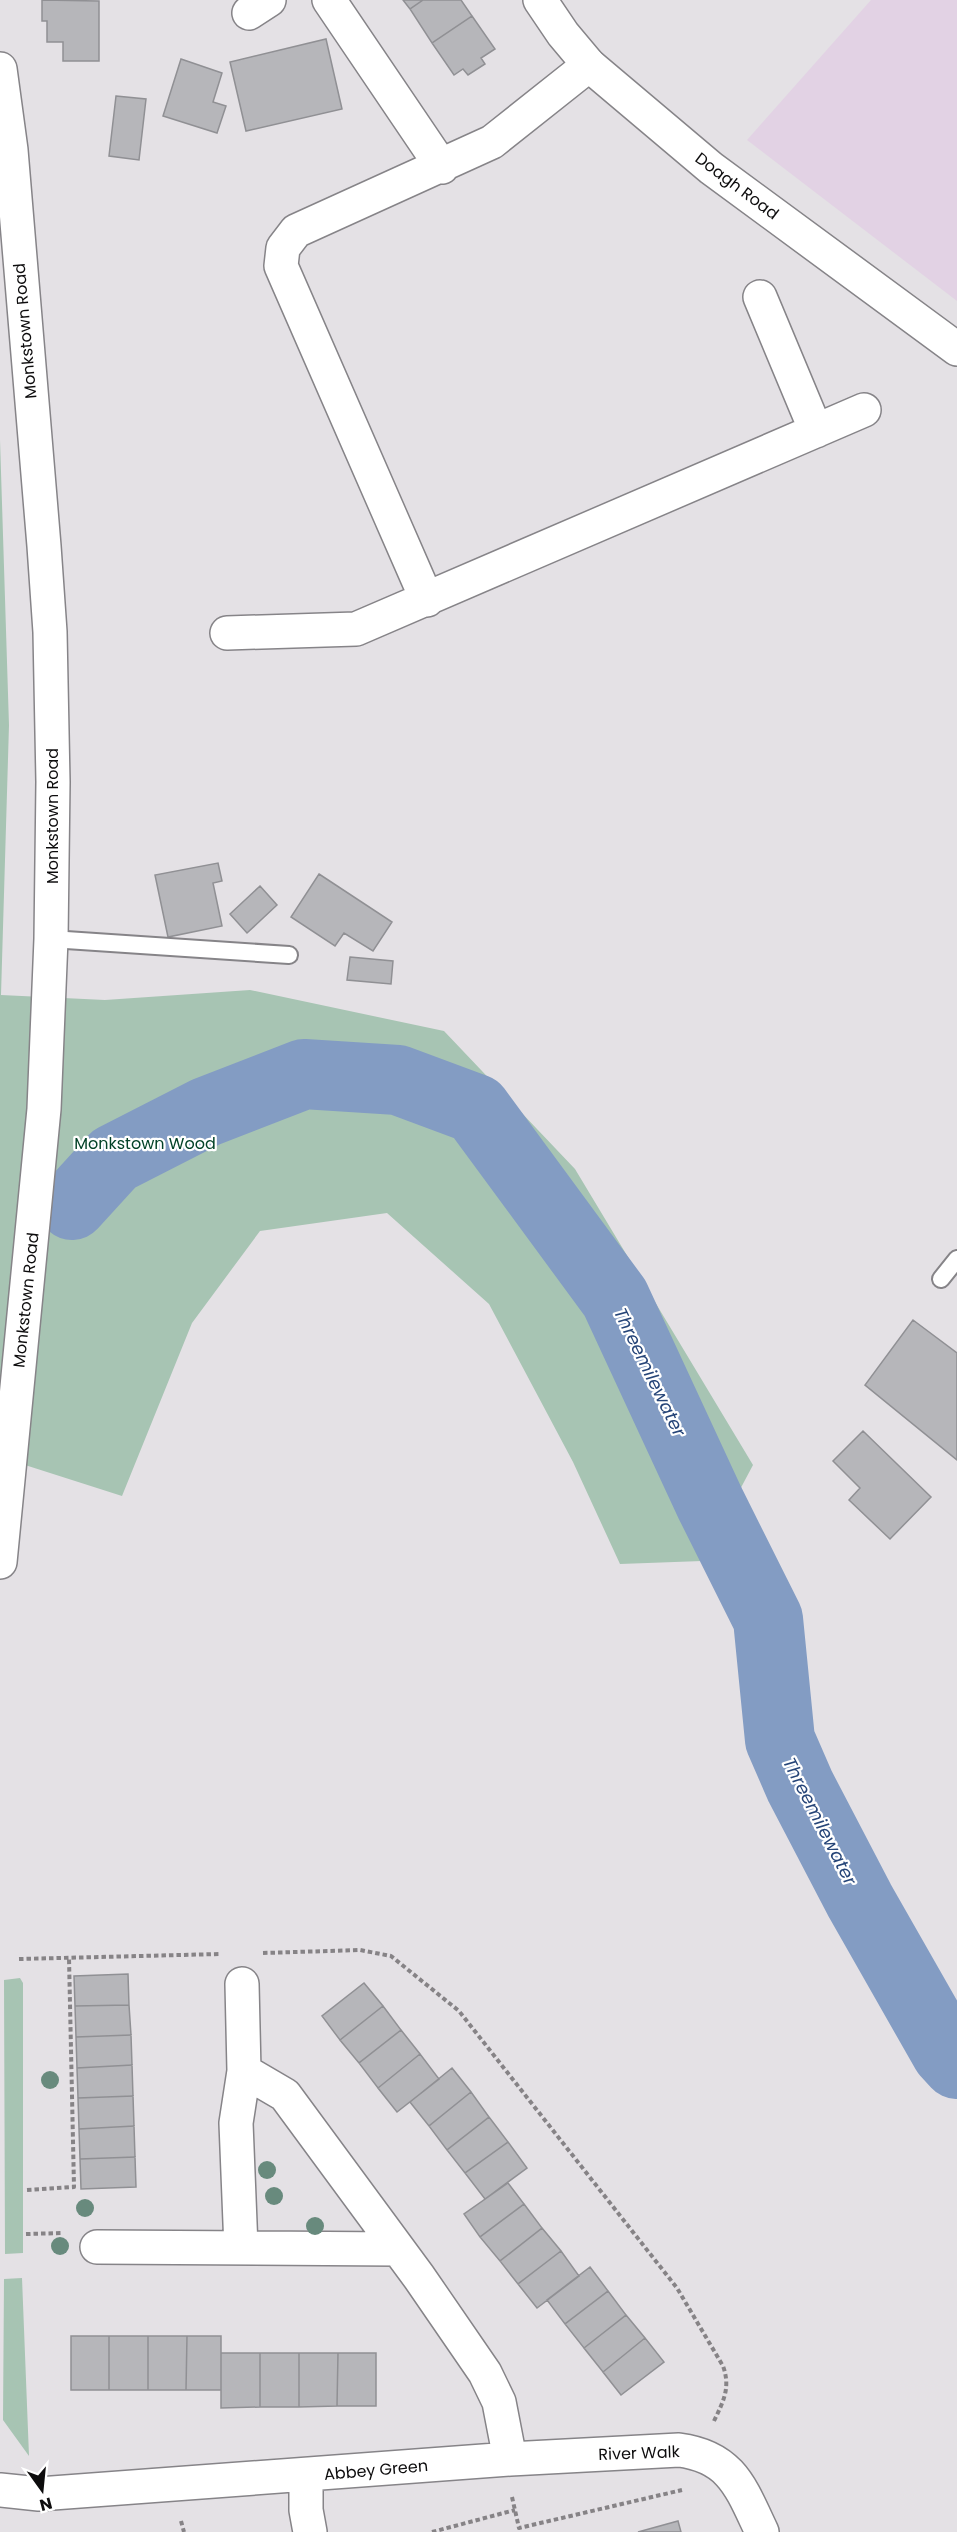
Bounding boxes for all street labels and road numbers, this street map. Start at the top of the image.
street label: Doagh Road [690,147,784,225]
street label: Monkstown Road [8,262,42,400]
street label: Monkstown Road [41,748,64,884]
street label: Monkstown Road [7,1231,45,1369]
street label: River Walk [598,2440,681,2466]
street label: Abbey Green [323,2454,429,2486]

